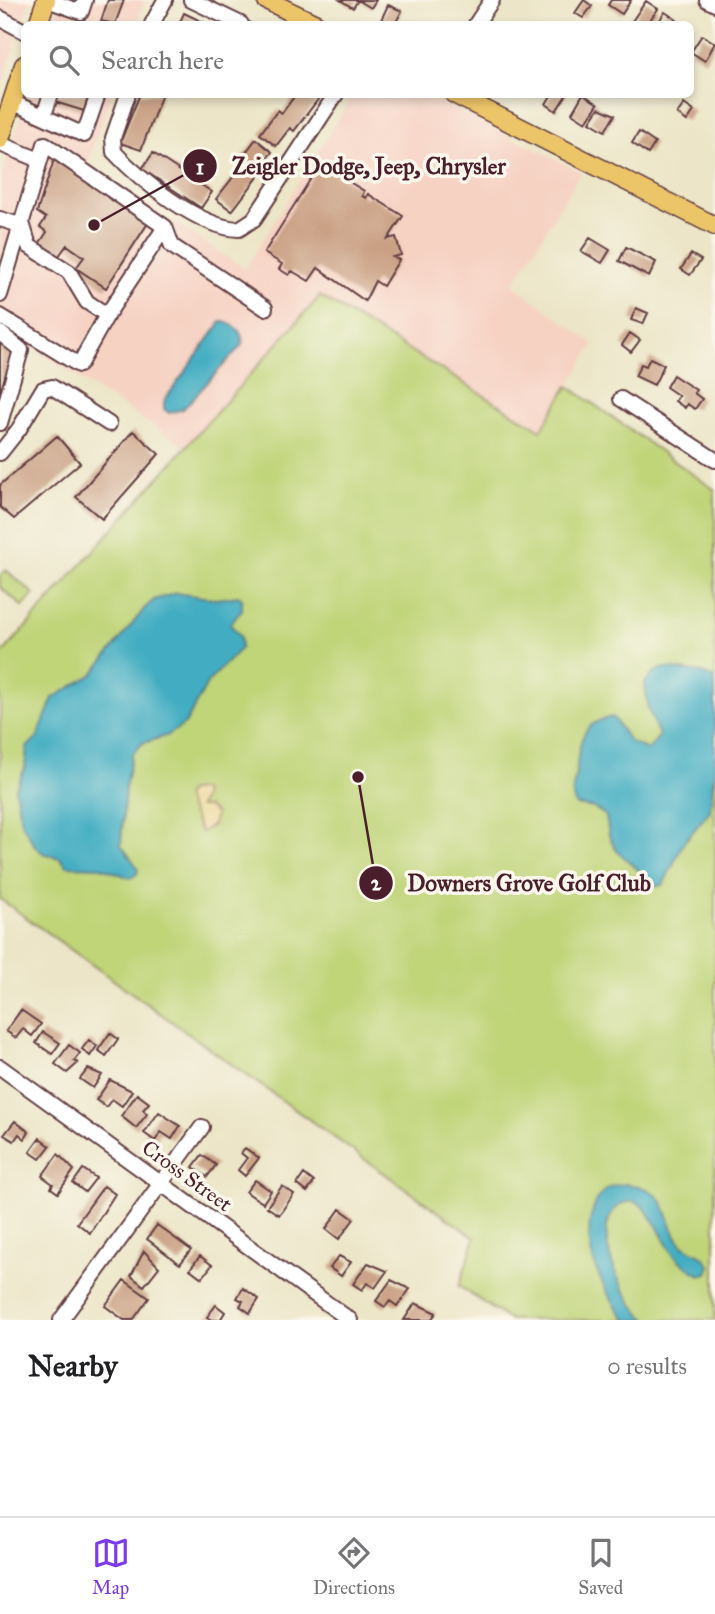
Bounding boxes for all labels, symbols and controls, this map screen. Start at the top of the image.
search box [21,21,694,98]
icon: search [45,41,83,79]
text: Search here [101,44,224,76]
callout: Zeigler Dodge, Jeep, Chrysler [183,144,520,188]
text: Zeigler Dodge, Jeep, Chrysler [232,152,506,181]
text: 1 [196,154,204,180]
callout: Downers Grove Golf Club [359,861,665,905]
text: Downers Grove Golf Club [407,869,651,897]
text: 2 [371,870,382,896]
street label: Cross Street [137,1135,238,1218]
text: Nearby [28,1348,118,1384]
text: 0 results [607,1352,687,1380]
tab: Map [92,1534,130,1599]
tab: Directions [313,1534,395,1599]
tab: Saved [578,1534,623,1599]

